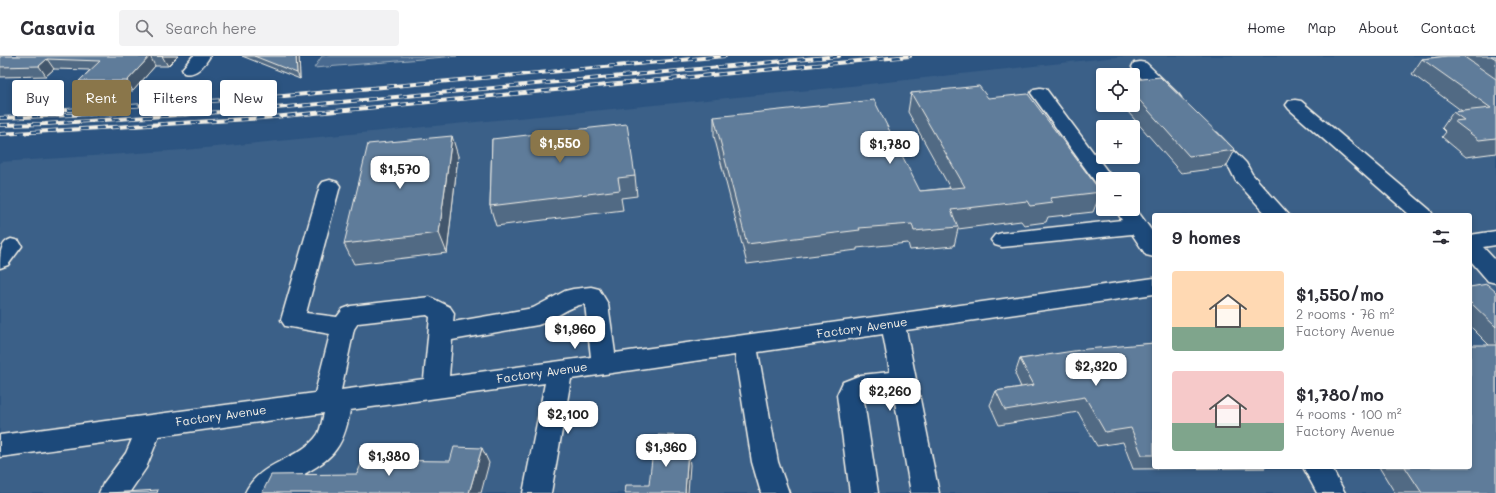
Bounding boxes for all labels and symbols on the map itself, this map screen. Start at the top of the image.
pin: $1,550 [527,130,593,164]
pin: $1,780 [857,131,923,165]
pin: $1,570 [367,156,433,190]
street label: Factory Avenue [816,313,908,341]
pin: $1,960 [542,316,608,350]
pin: $2,320 [1063,353,1129,387]
street label: Factory Avenue [496,358,588,386]
pin: $2,260 [857,378,923,412]
street label: Factory Avenue [175,401,267,429]
pin: $2,100 [535,401,601,435]
pin: $1,360 [633,434,699,468]
pin: $1,380 [356,443,422,477]

